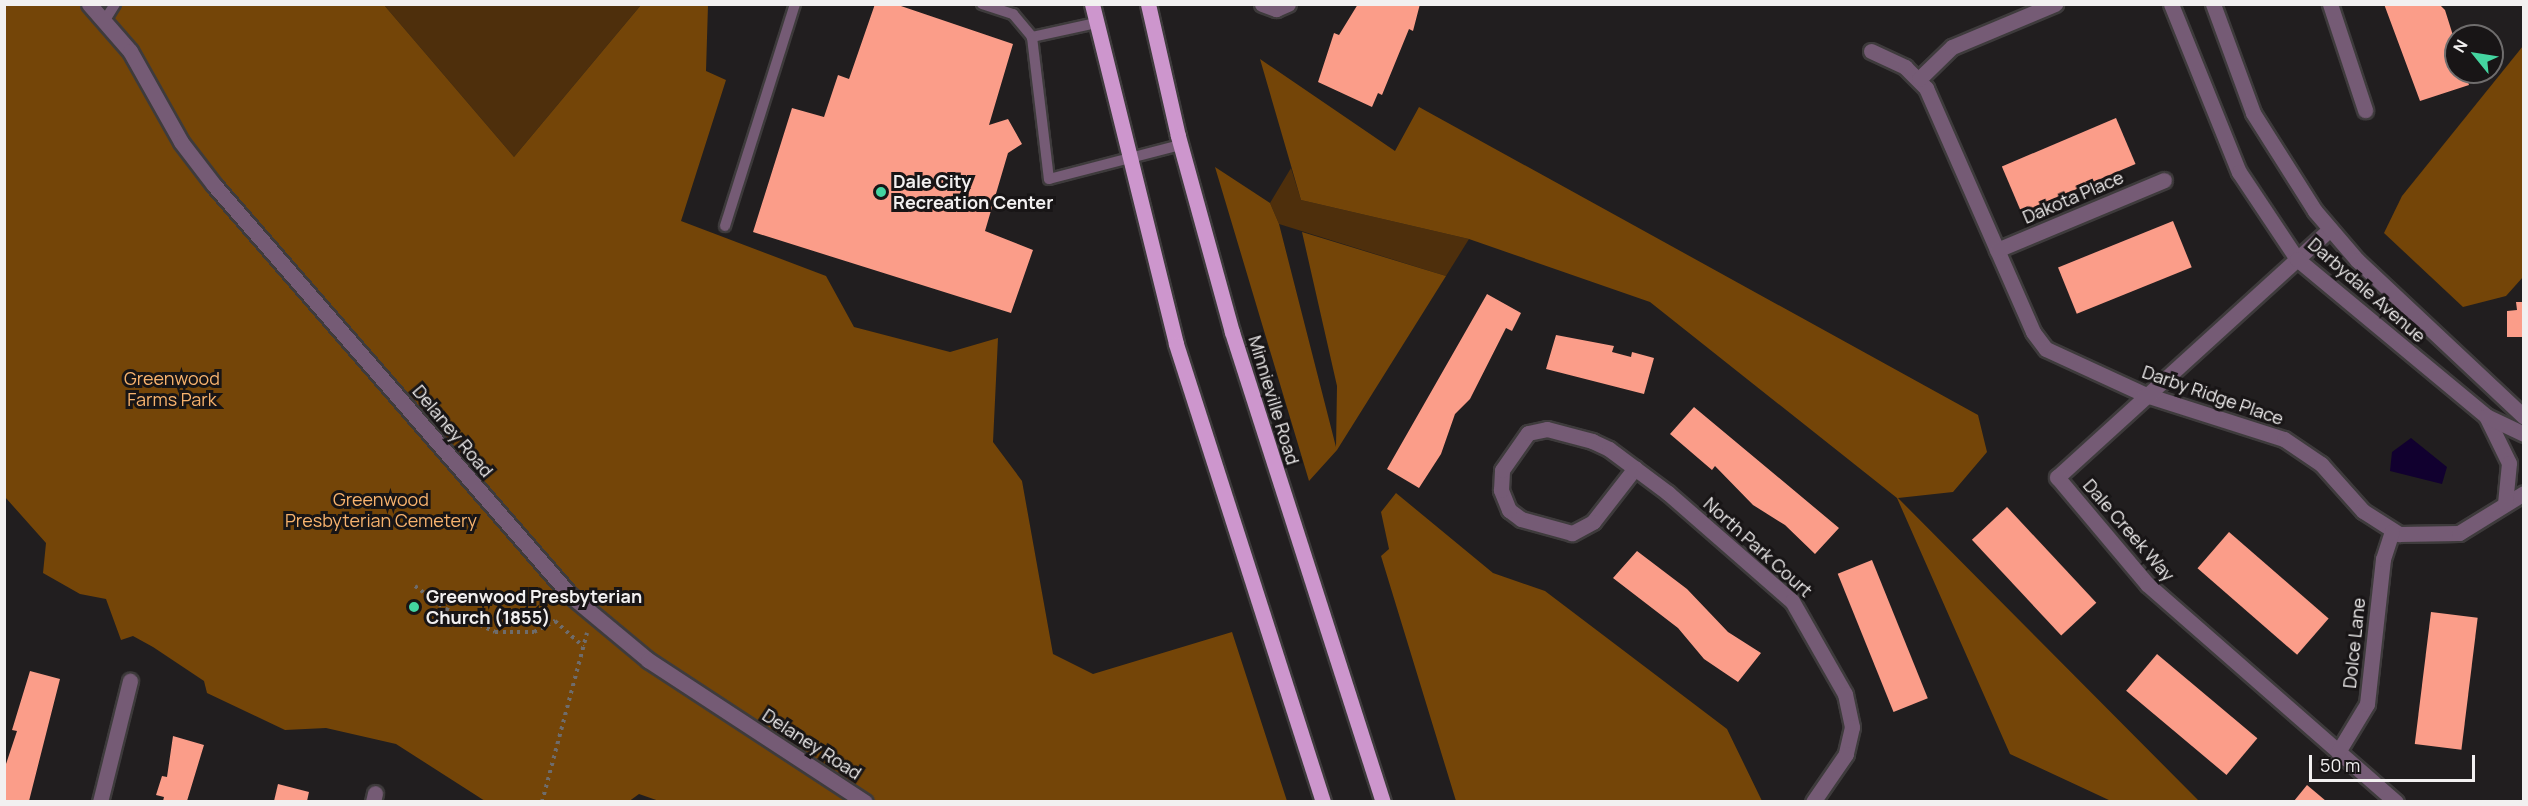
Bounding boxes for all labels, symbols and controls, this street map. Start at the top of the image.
north arrow [2444,24,2504,84]
text: N [2448,36,2473,56]
street label: Dakota Place [2019,166,2127,228]
place label: Dale City Recreation Center [893,171,1053,213]
marker: Dale City Recreation Center [874,185,888,199]
street label: Darbydale Avenue [2304,233,2430,347]
street label: Minnieville Road [1244,333,1304,467]
street label: Darby Ridge Place [2139,361,2287,429]
park label: Greenwood Farms Park [124,368,220,410]
street label: Delaney Road [408,381,498,481]
street label: Dale Creek Way [2079,475,2179,585]
park label: Greenwood Presbyterian Cemetery [285,489,477,532]
street label: North Park Court [1699,493,1817,601]
place label: Greenwood Presbyterian Church (1855) [426,586,642,628]
street label: Dolce Lane [2338,597,2370,689]
marker: Greenwood Presbyterian Church (1855) [407,600,421,614]
street label: Delaney Road [759,704,865,784]
scale bar [2312,743,2478,781]
text: 50 m [2320,753,2360,777]

